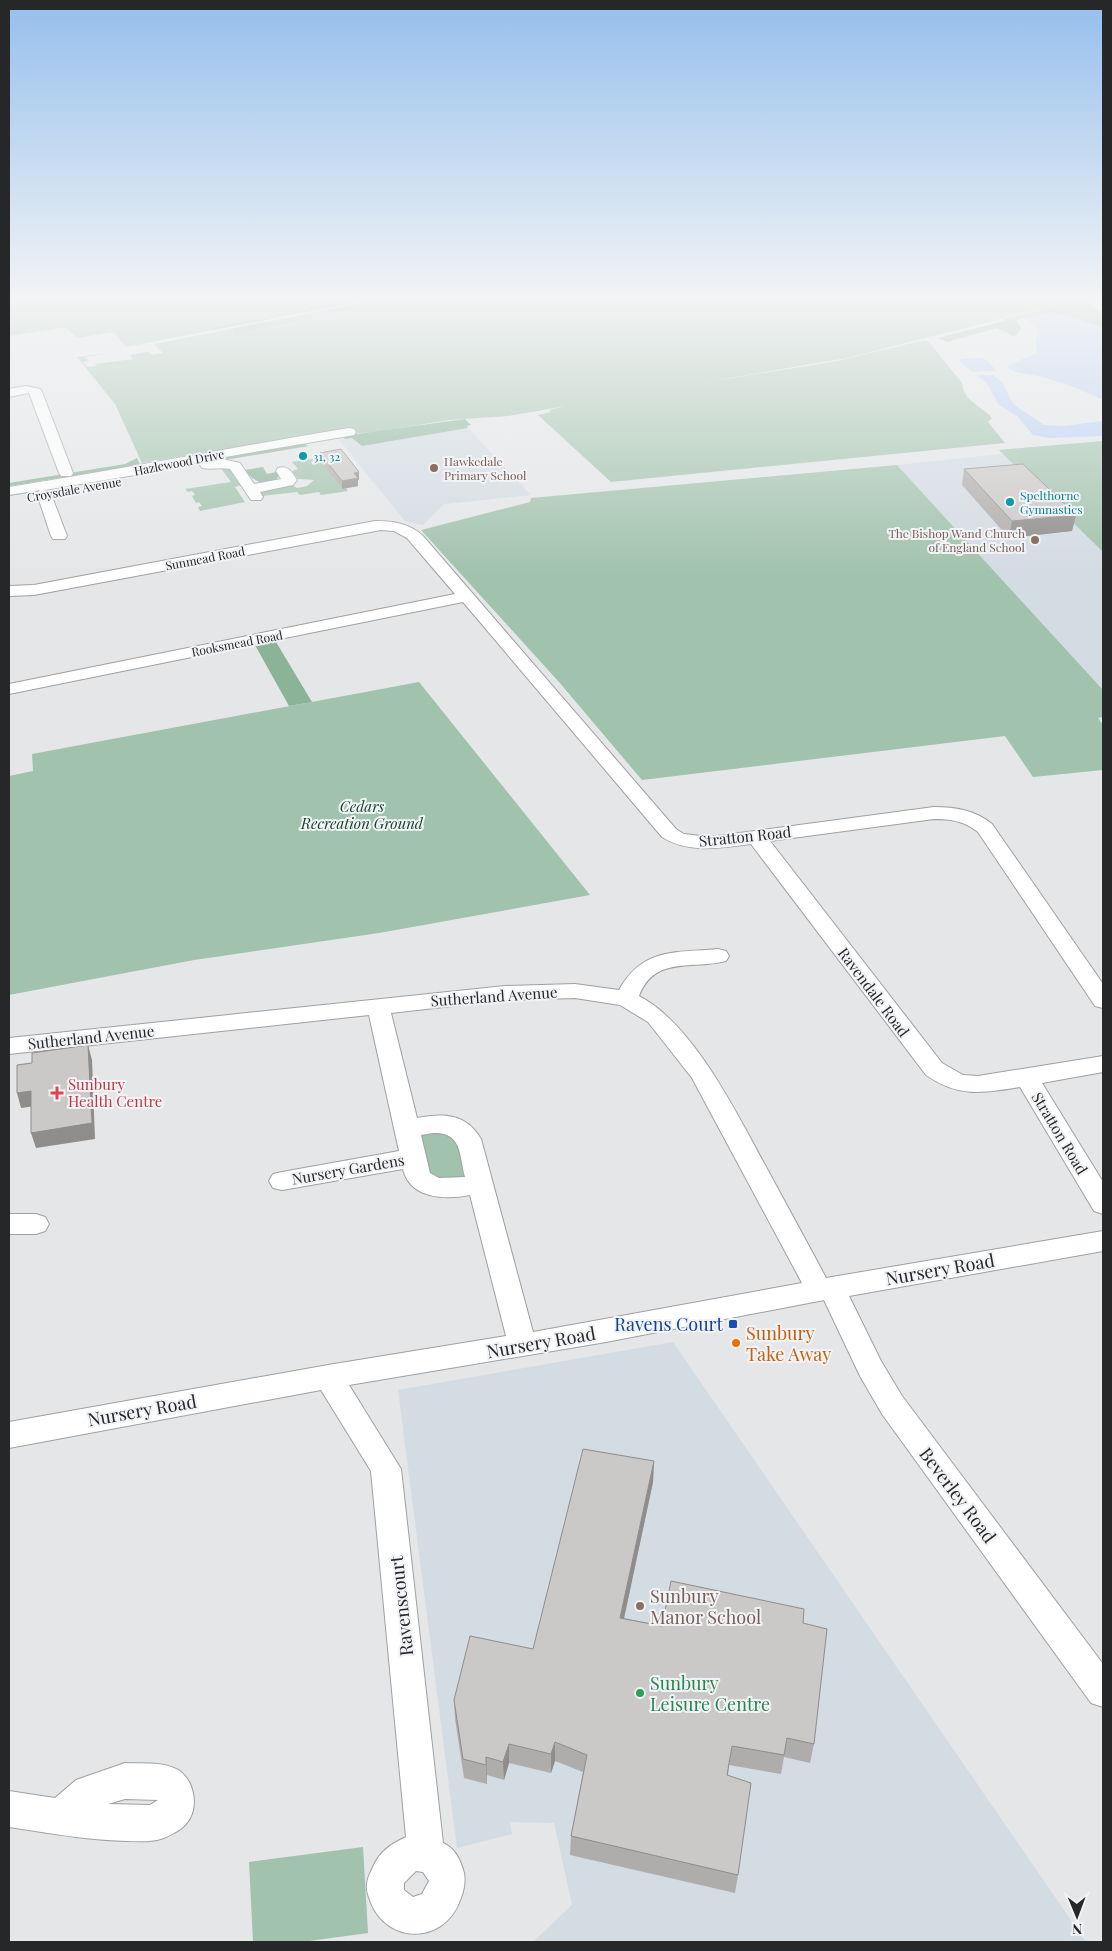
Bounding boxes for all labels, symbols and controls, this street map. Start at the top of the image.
street label: Hazlewood Drive [132,445,226,479]
place label: 31, 32 [313,448,340,464]
marker: 31, 32 [297,450,309,462]
place label: Hawkedale Primary School [444,453,527,483]
marker: Hawkedale Primary School [428,462,440,474]
street label: Croysdale Avenue [26,473,122,505]
place label: Spelthorne Gymnastics [1020,487,1083,517]
marker: Spelthorne Gymnastics [1004,496,1016,508]
place label: The Bishop Wand Church of England School [888,525,1026,555]
marker: The Bishop Wand Church of England School [1029,534,1041,546]
street label: Sunmead Road [164,542,246,574]
street label: Rooksmead Road [190,626,284,660]
park label: Cedars Recreation Ground [300,796,424,833]
street label: Stratton Road [698,821,792,851]
street label: Ravendale Road [834,943,914,1041]
street label: Sutherland Avenue [430,982,558,1010]
street label: Sutherland Avenue [27,1020,155,1054]
place label: Sunbury Health Centre [68,1074,162,1111]
marker: Sunbury Health Centre [50,1086,64,1100]
street label: Stratton Road [1028,1088,1093,1178]
street label: Nursery Gardens [290,1149,406,1189]
street label: Nursery Road [884,1248,997,1290]
place label: Ravens Court [614,1312,724,1336]
marker: Ravens Court [727,1318,739,1330]
street label: Nursery Road [485,1321,598,1363]
place label: Sunbury Take Away [746,1321,831,1366]
marker: Sunbury Take Away [730,1337,742,1349]
street label: Nursery Road [86,1389,199,1431]
street label: Beverley Road [914,1442,1002,1548]
street label: Ravenscourt [384,1554,418,1657]
place label: Sunbury Manor School [650,1584,761,1629]
marker: Sunbury Manor School [634,1600,646,1612]
place label: Sunbury Leisure Centre [650,1671,770,1716]
marker: Sunbury Leisure Centre [634,1687,646,1699]
north arrow [1052,1891,1102,1941]
text: N [1072,1920,1082,1939]

